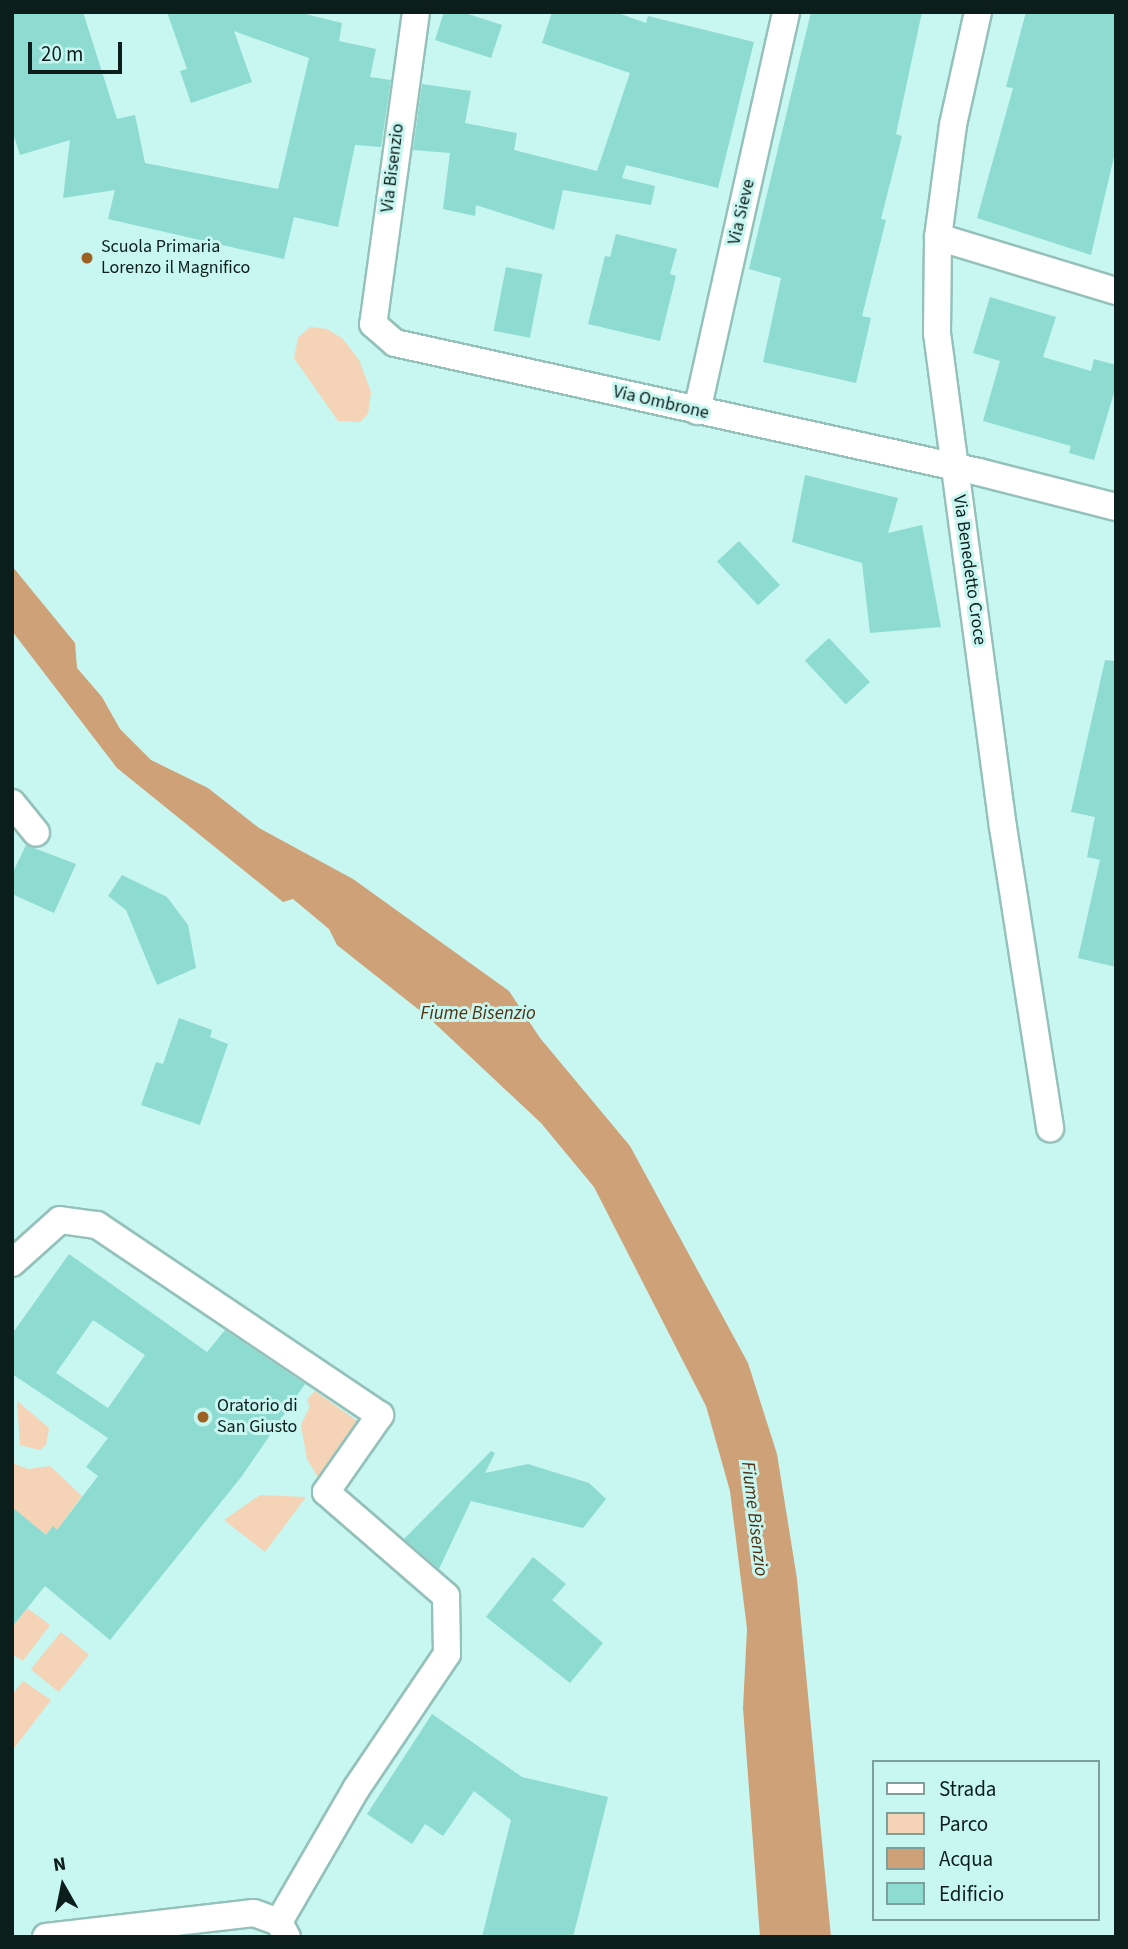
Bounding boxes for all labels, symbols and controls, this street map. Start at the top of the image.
scale bar [32,28,126,72]
text: 20 m [41,39,83,69]
street label: Via Bisenzio [377,122,409,214]
street label: Via Sieve [724,177,760,247]
place label: Scuola Primaria Lorenzo il Magnifico [101,237,250,280]
marker: Scuola Primaria Lorenzo il Magnifico [79,250,95,266]
street label: Via Ombrone [611,381,711,425]
street label: Via Benedetto Croce [948,494,990,646]
water label: Fiume Bisenzio [420,1003,536,1025]
place label: Oratorio di San Giusto [217,1396,298,1438]
marker: Oratorio di San Giusto [195,1409,211,1425]
water label: Fiume Bisenzio [736,1460,772,1578]
legend [872,1760,1100,1921]
text: Strada [939,1774,996,1804]
text: Parco [939,1809,988,1839]
text: Acqua [939,1844,993,1874]
text: N [51,1850,68,1879]
north arrow [28,1851,98,1921]
text: Edificio [939,1879,1004,1909]

